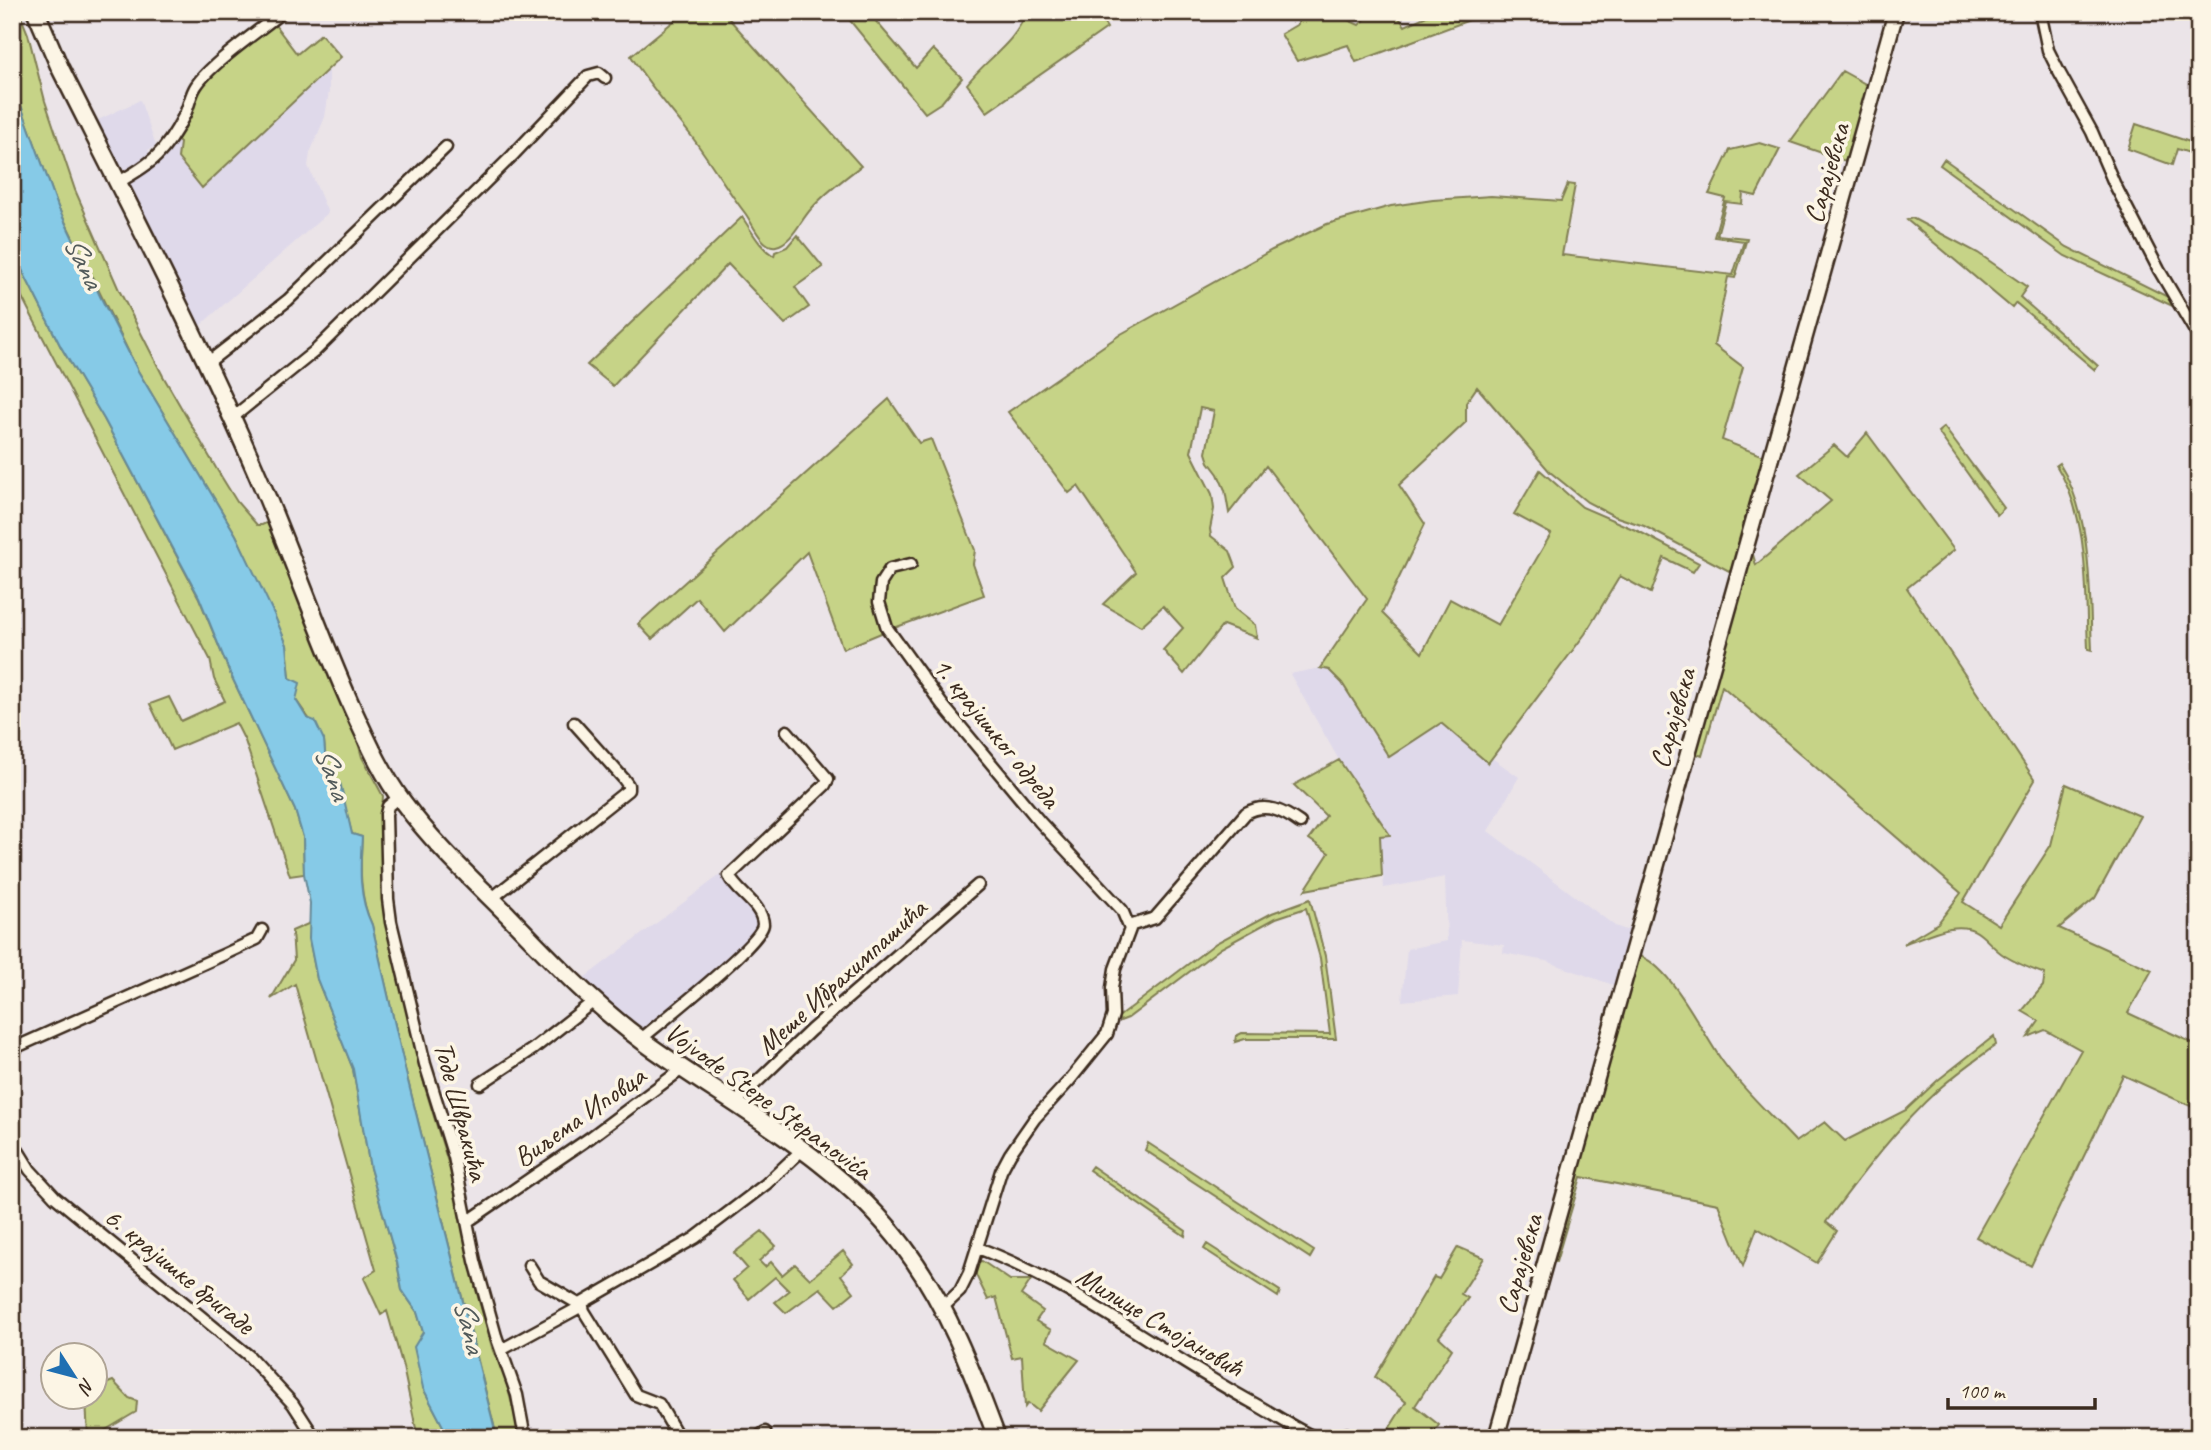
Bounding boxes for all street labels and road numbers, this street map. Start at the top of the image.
street label: Сарајевска [1796,118,1858,227]
street label: 1. крајишког одреда [925,650,1069,816]
street label: Сарајевска [1642,663,1704,772]
street label: Меше Ибрахимпашића [749,889,935,1062]
street label: Vojvode Stepe Stepanovića [658,1014,880,1188]
street label: Тоде Швракића [426,1038,497,1186]
street label: Виљема Иповца [507,1057,653,1175]
street label: 6. крајишке бригаде [97,1199,263,1343]
street label: Сарајевска [1489,1209,1551,1318]
street label: Милице Стојановић [1070,1258,1251,1386]

